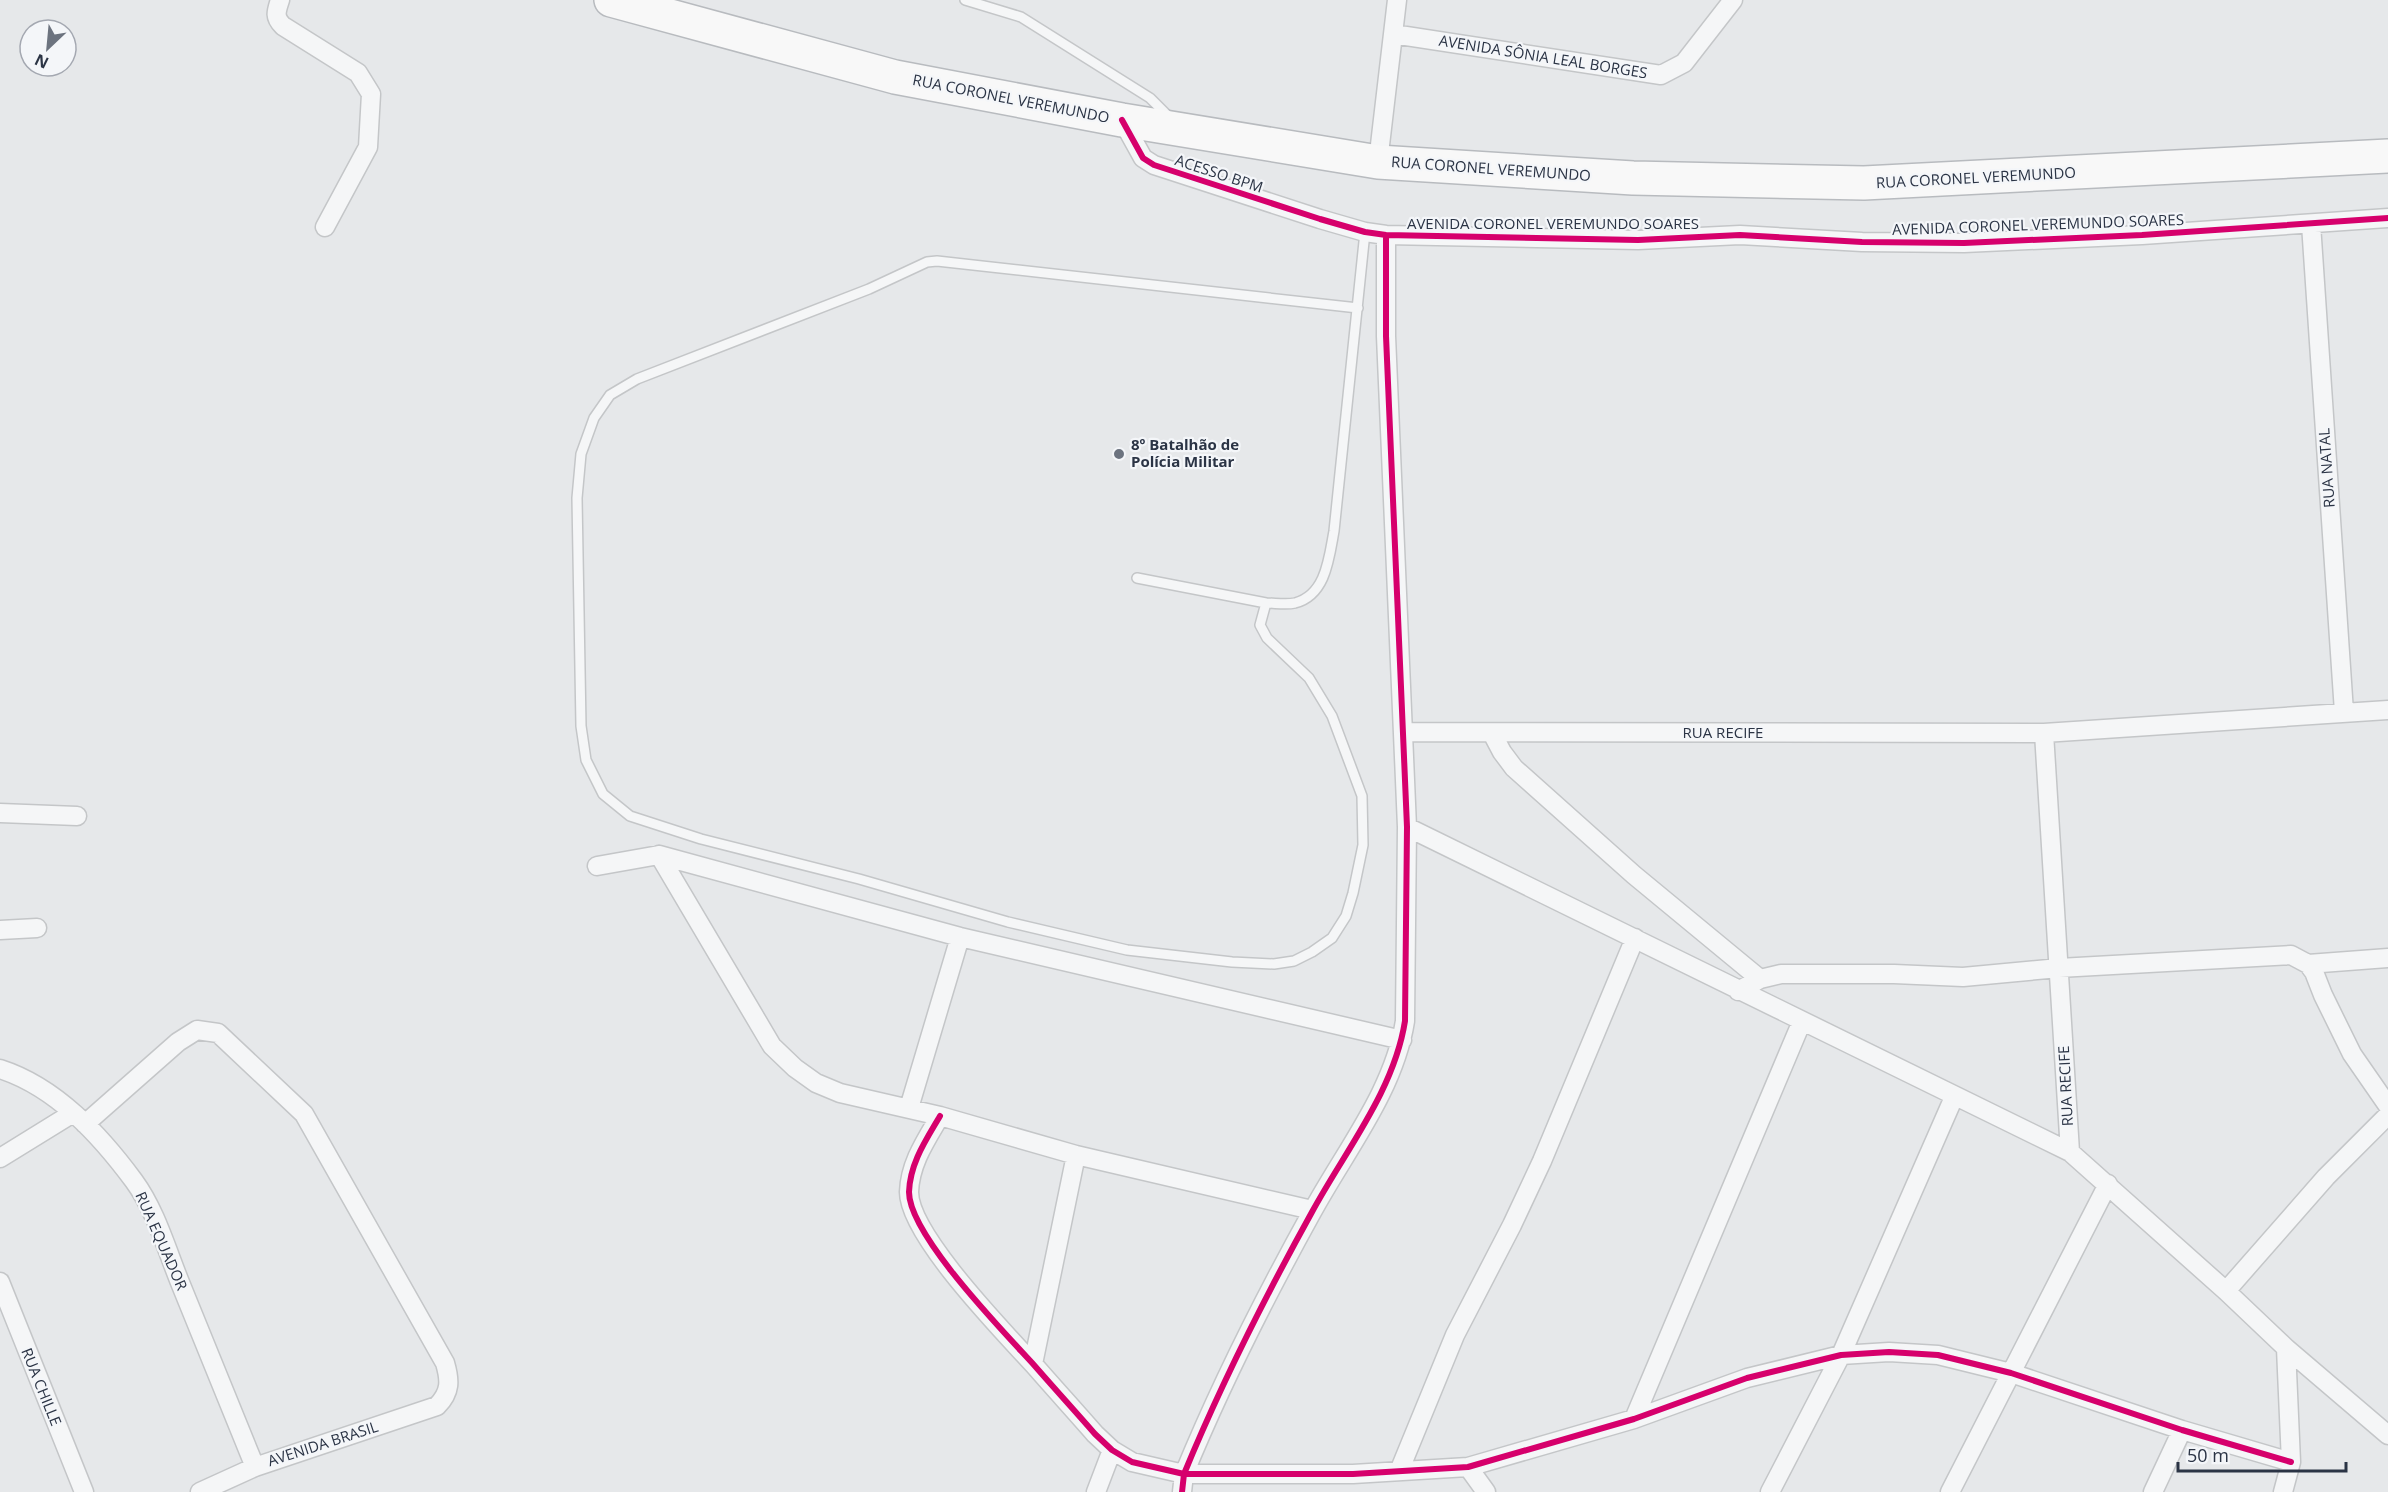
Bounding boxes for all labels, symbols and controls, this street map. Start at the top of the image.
north arrow [18,18,78,78]
street label: AVENIDA SÔNIA LEAL BORGES [1438,30,1649,82]
text: N [31,49,52,74]
street label: RUA CORONEL VEREMUNDO [911,69,1111,127]
street label: ACESSO BPM [1173,149,1266,197]
street label: RUA CORONEL VEREMUNDO [1391,151,1592,185]
street label: RUA CORONEL VEREMUNDO [1875,162,2076,192]
street label: AVENIDA CORONEL VEREMUNDO SOARES [1892,209,2184,239]
street label: AVENIDA CORONEL VEREMUNDO SOARES [1407,213,1699,233]
street label: RUA NATAL [2313,427,2339,509]
place label: 8º Batalhão de Polícia Militar [1131,434,1239,471]
marker: 8º Batalhão de Polícia Militar [1112,447,1126,461]
street label: RUA RECIFE [1683,722,1763,742]
street label: RUA RECIFE [2053,1045,2077,1127]
street label: RUA EQUADOR [131,1188,193,1294]
street label: RUA CHILLE [17,1345,67,1429]
street label: AVENIDA BRASIL [265,1416,381,1470]
scale bar [2178,1435,2346,1473]
text: 50 m [2187,1443,2229,1467]

